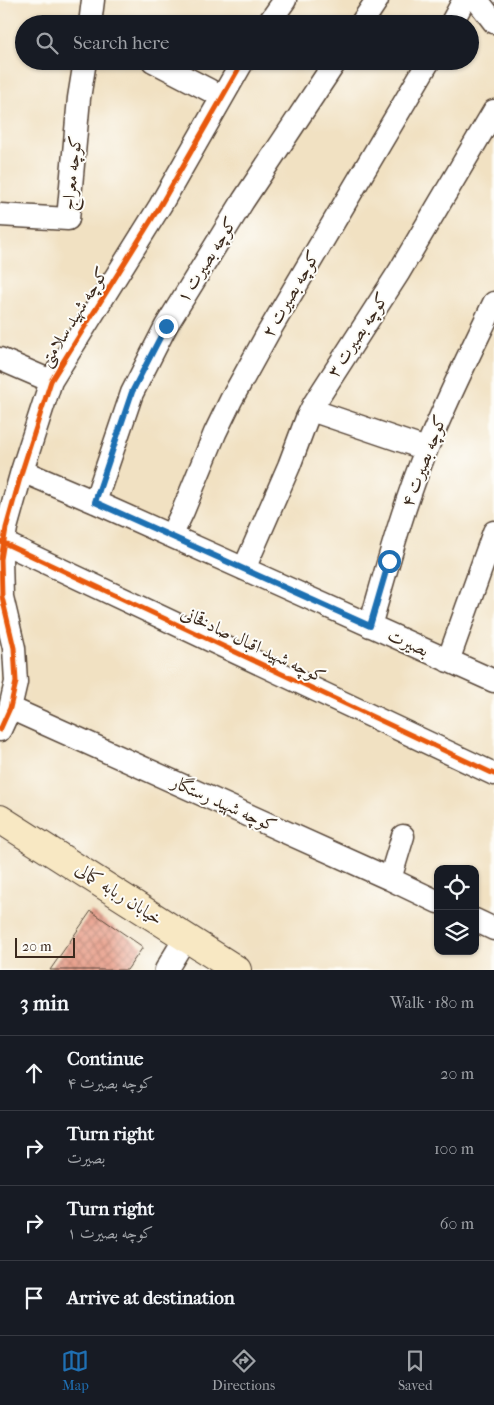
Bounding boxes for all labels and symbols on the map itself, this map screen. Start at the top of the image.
street label: کوچه معراج [58,134,91,212]
street label: کوچه بصیرت ۱ [172,213,243,308]
street label: کوچه بصیرت ۲ [258,247,326,342]
street label: کوچه شهید سلامتی [35,263,115,372]
street label: کوچه بصیرت ۳ [323,289,395,382]
route end [155,315,178,338]
street label: کوچه بصیرت ۴ [397,412,453,511]
route start [378,550,401,573]
street label: کوچه شهید اقبال صادقخانی [176,602,329,690]
street label: بصیرت [384,625,432,661]
street label: کوچه شهید رستگار [166,769,281,838]
street label: خیابان ربابه کمالی [72,858,166,930]
scale bar [15,935,75,958]

